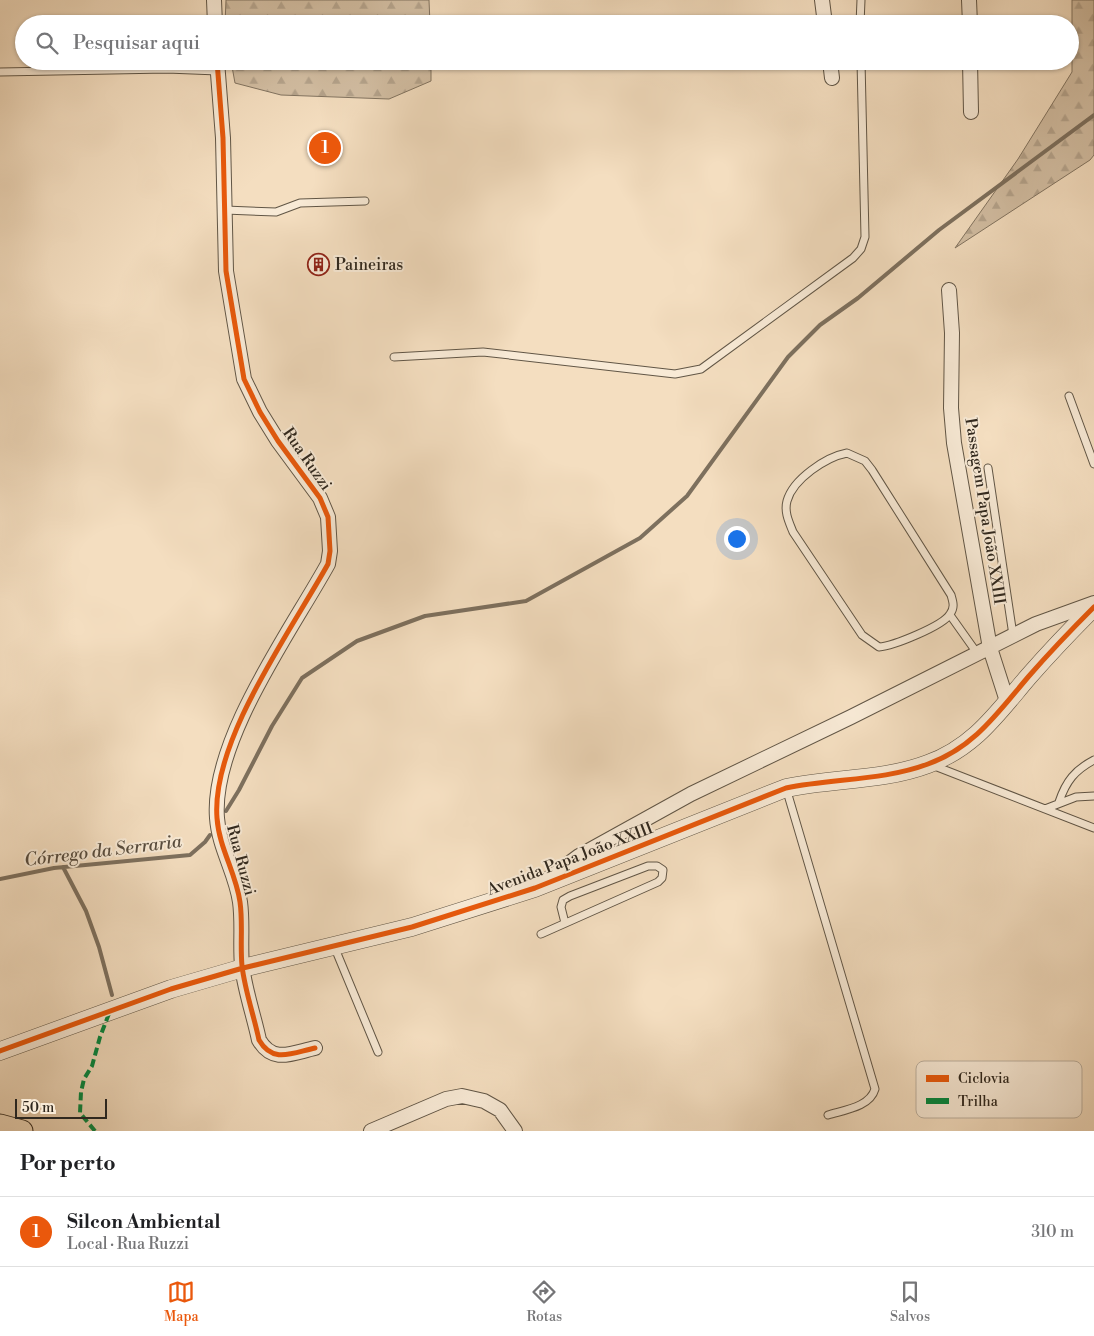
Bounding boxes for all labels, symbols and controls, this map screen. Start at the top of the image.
search box [15,15,1079,70]
icon: search [33,29,61,57]
text: Pesquisar aqui [73,31,200,55]
pin: 1 [309,129,341,167]
building icon: Paineiras [307,253,331,277]
place label: Paineiras [335,255,403,275]
street label: Passagem Papa João XXIII [960,416,1010,606]
street label: Rua Ruzzi [278,424,336,494]
your location [724,526,750,552]
street label: Avenida Papa João XXIII [483,818,656,900]
street label: Rua Ruzzi [222,822,260,898]
water label: Córrego da Serraria [23,830,184,872]
legend [916,1061,1082,1118]
text: Ciclovia [958,1070,1011,1088]
text: Trilha [958,1093,999,1111]
scale bar [15,1096,108,1119]
text: 50 m [22,1099,54,1117]
text: Por perto [20,1151,116,1177]
text: Silcon Ambiental [67,1210,220,1234]
text: 1 [32,1222,40,1242]
text: 310 m [1031,1222,1074,1242]
text: Local · Rua Ruzzi [67,1234,189,1254]
tab: Mapa [164,1278,199,1326]
tab: Rotas [526,1278,562,1326]
tab: Salvos [890,1278,930,1326]

